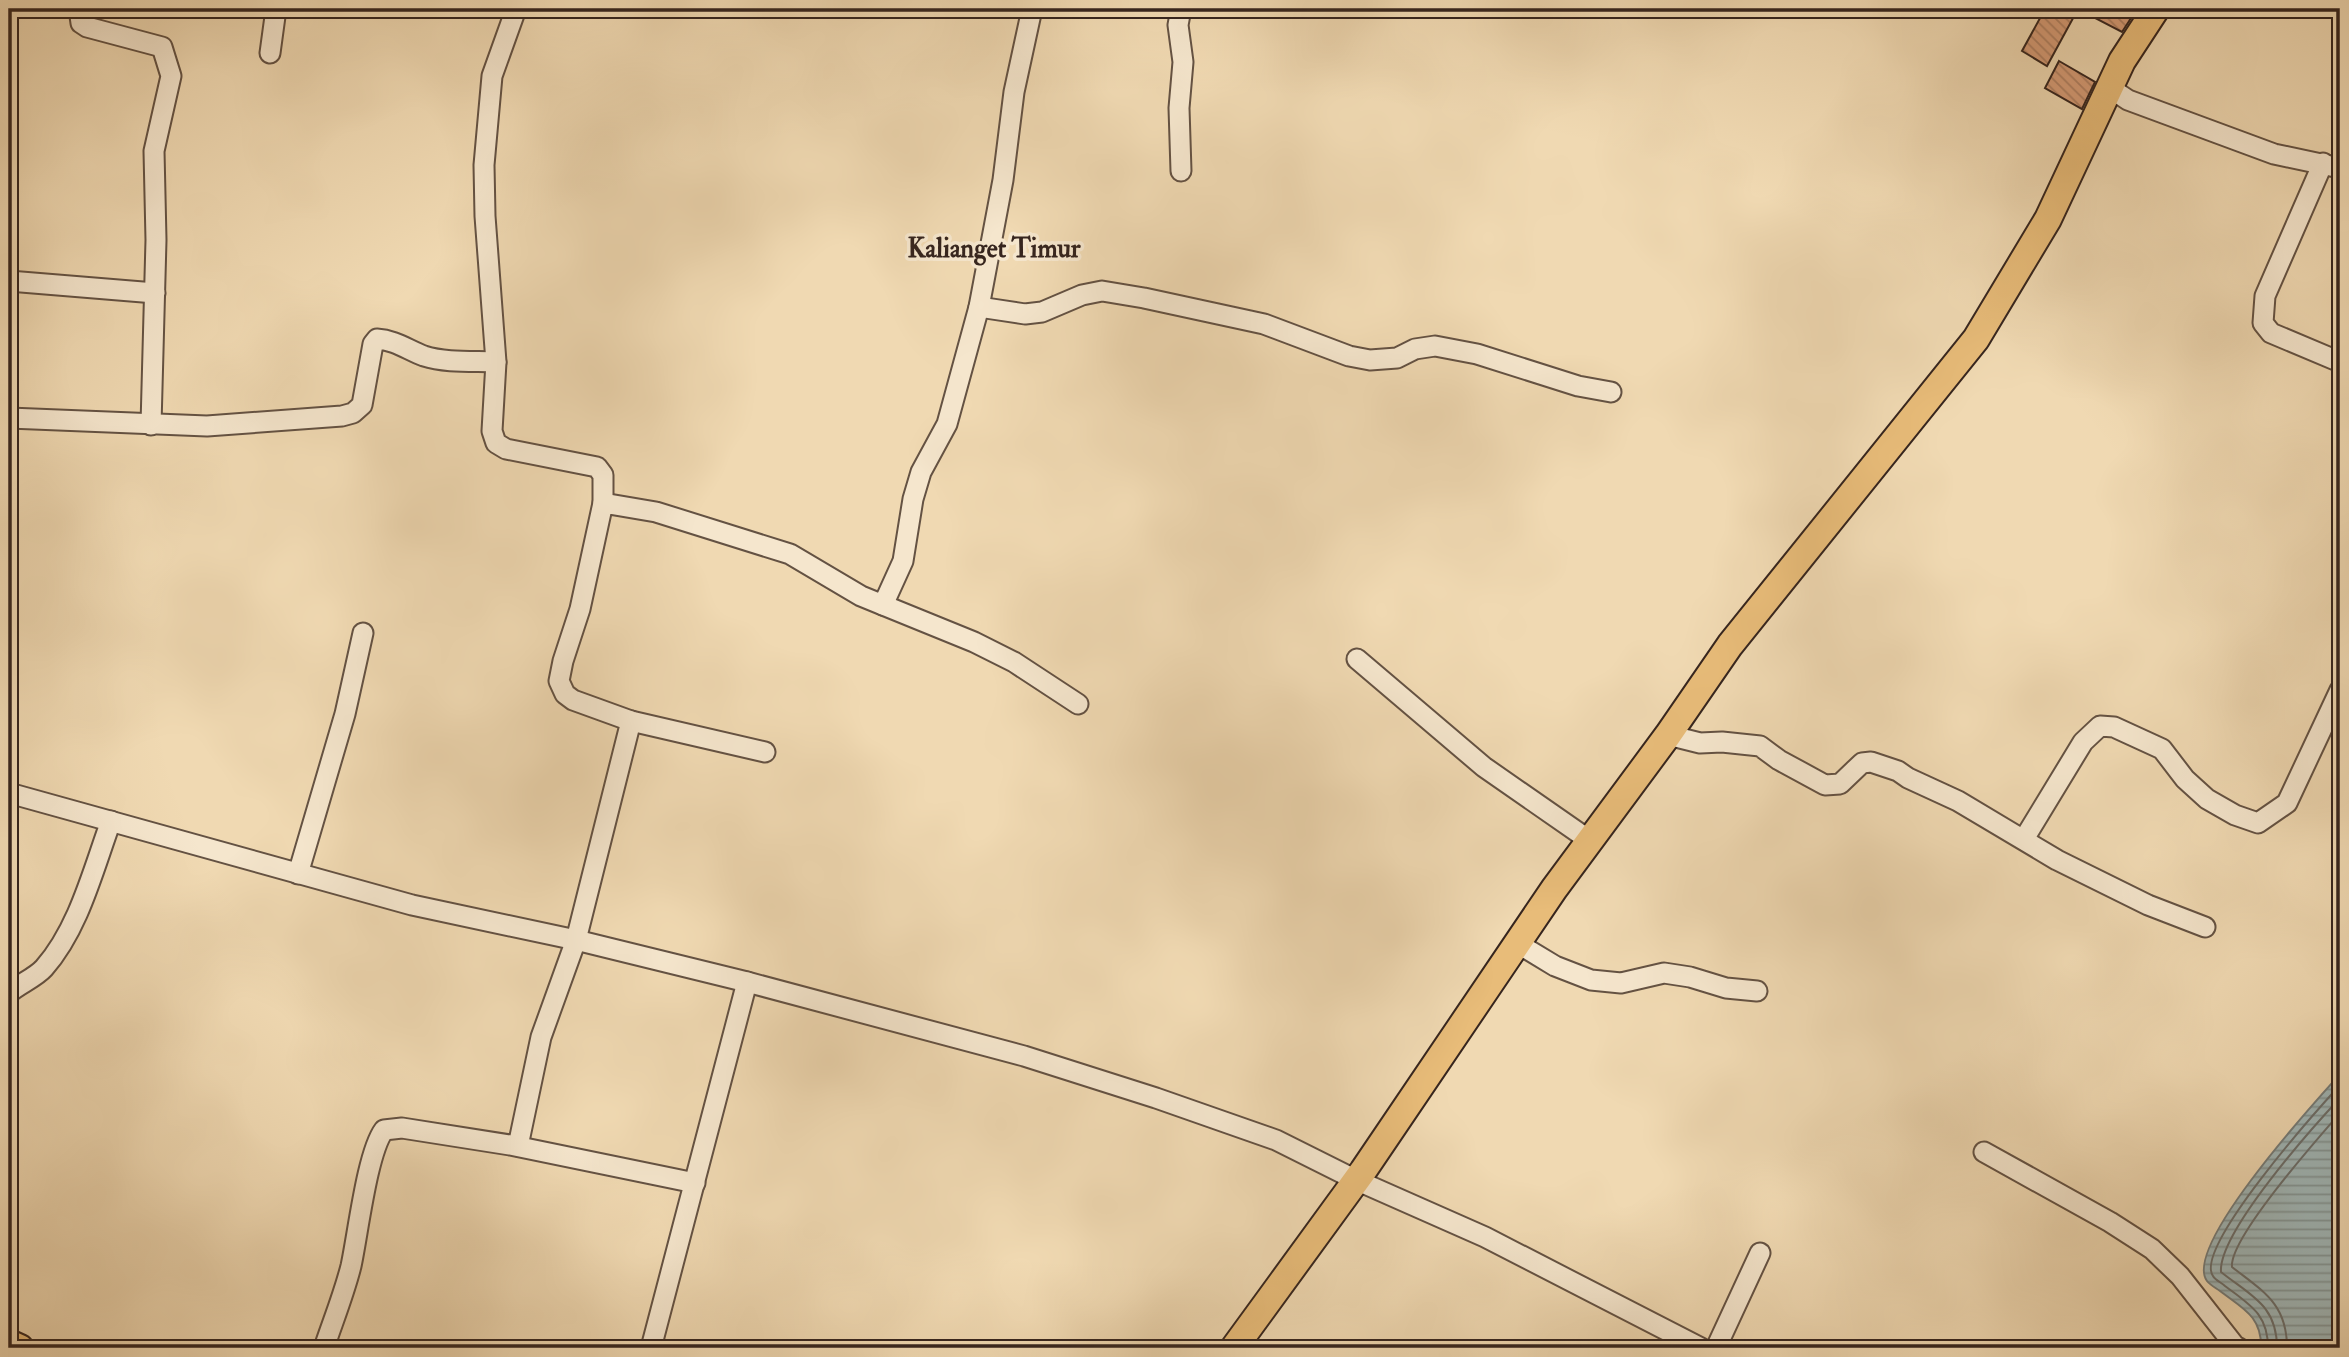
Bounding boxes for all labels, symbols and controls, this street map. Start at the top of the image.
district label: Kalianget Timur [907,233,1081,266]

